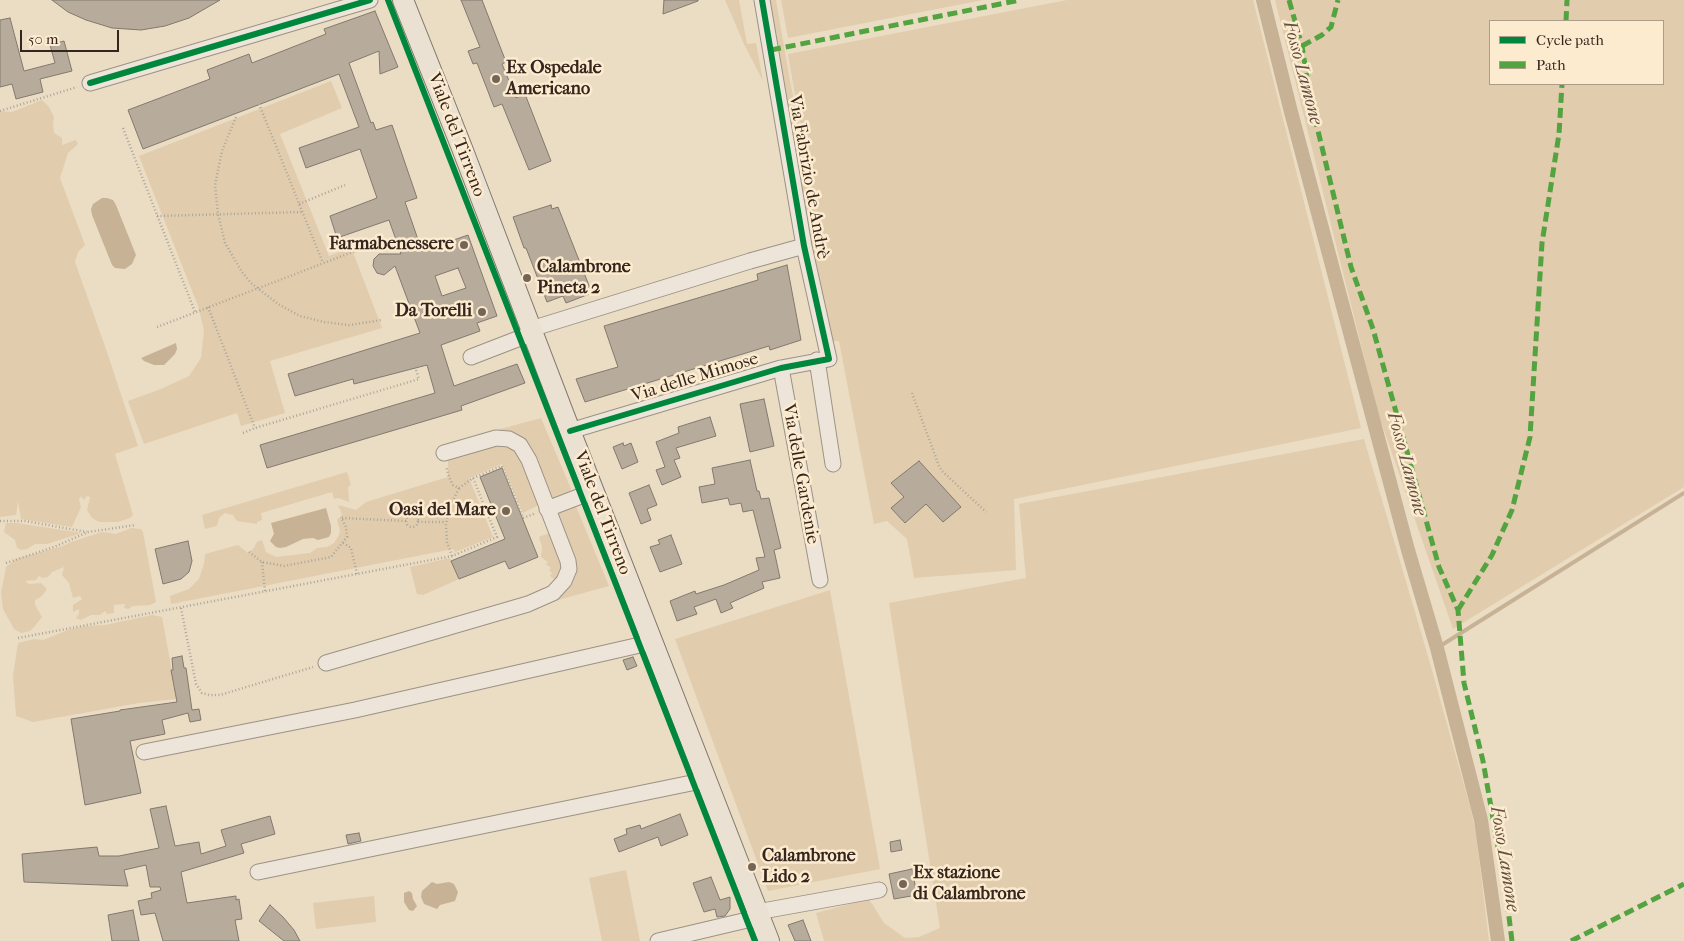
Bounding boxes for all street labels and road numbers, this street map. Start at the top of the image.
street label: Viale del Tirreno [422,70,490,200]
street label: Via Fabrizio de Andrè [783,93,833,261]
street label: Via delle Mimose [629,348,761,408]
street label: Via delle Gardenie [777,402,823,546]
street label: Viale del Tirreno [568,448,636,578]

